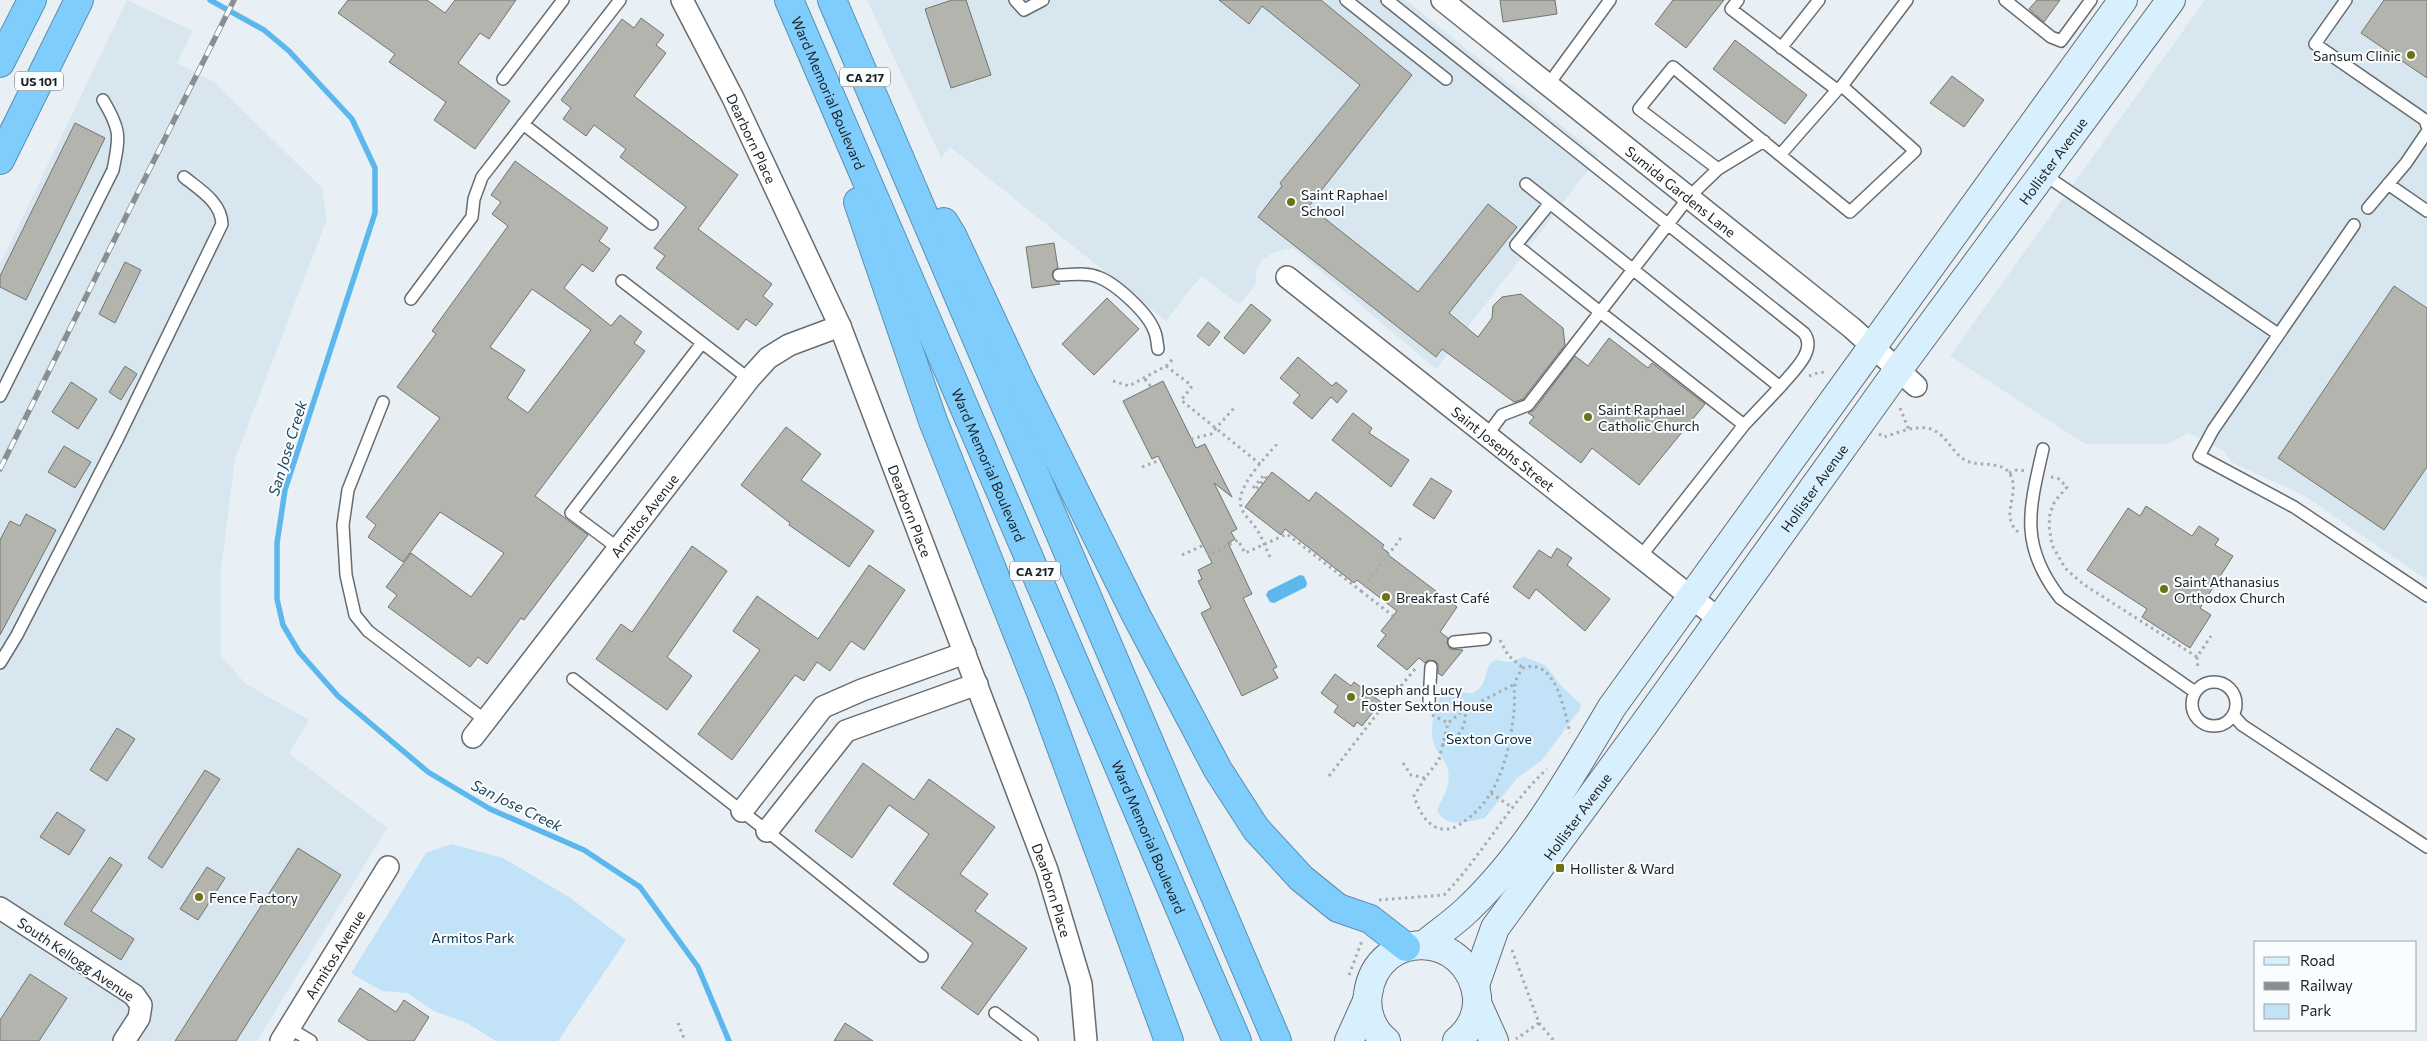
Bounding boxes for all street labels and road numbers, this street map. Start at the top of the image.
street label: Ward Memorial Boulevard [789,14,869,172]
road number: CA 217 [840,68,890,86]
road number: US 101 [15,72,63,90]
street label: Dearborn Place [723,91,780,186]
street label: Hollister Avenue [2015,114,2090,207]
street label: Sumida Gardens Lane [1622,142,1739,240]
street label: Ward Memorial Boulevard [949,386,1029,544]
street label: Saint Josephs Street [1448,402,1558,495]
street label: Hollister Avenue [1777,440,1851,535]
street label: Dearborn Place [885,462,936,559]
street label: Armitos Avenue [606,470,681,560]
road number: CA 217 [1010,562,1060,580]
street label: Ward Memorial Boulevard [1109,758,1190,916]
street label: Hollister Avenue [1539,769,1614,863]
street label: Dearborn Place [1029,841,1075,939]
street label: Armitos Avenue [301,907,368,1001]
street label: South Kellogg Avenue [14,914,138,1004]

